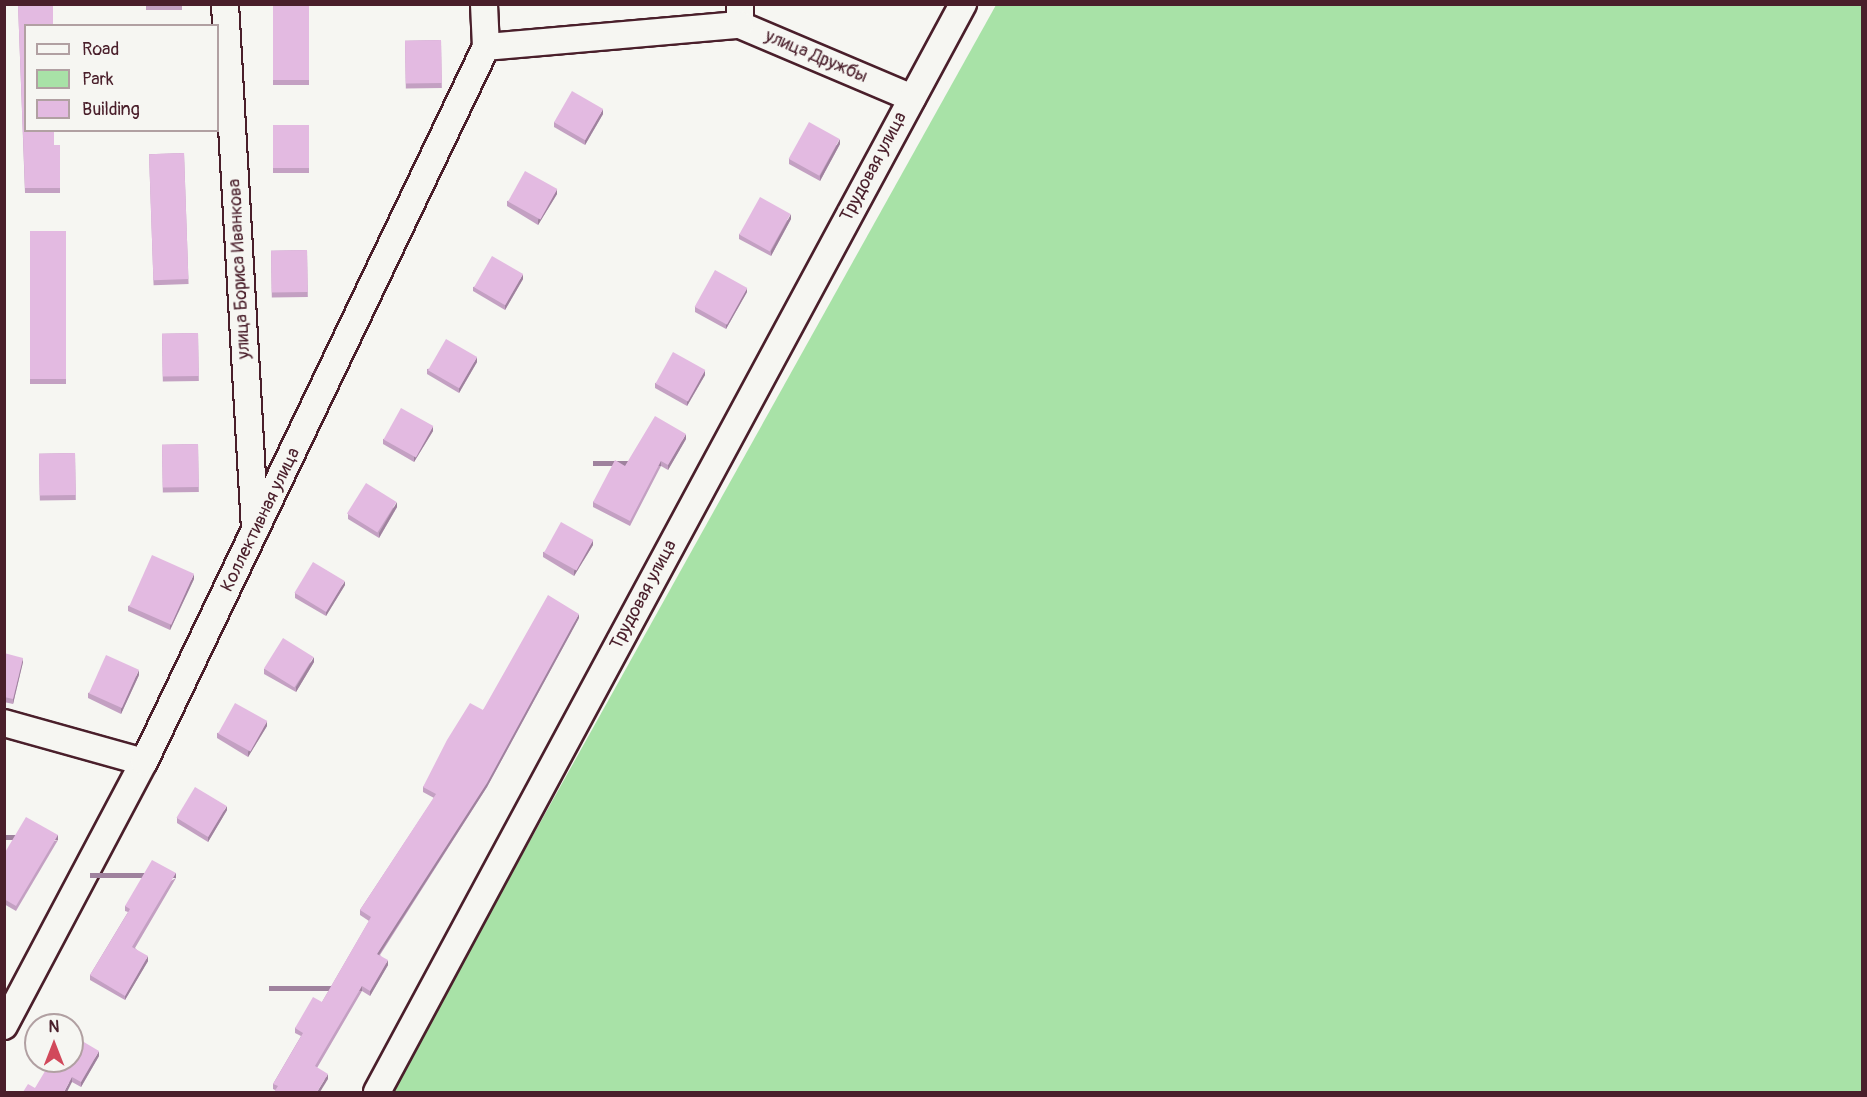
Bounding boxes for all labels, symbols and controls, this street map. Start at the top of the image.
legend [24,24,219,132]
street label: улица Дружбы [762,26,870,88]
text: Road [82,38,119,61]
text: Park [82,68,114,91]
text: Building [82,98,140,121]
street label: Трудовая улица [836,108,912,226]
street label: улица Бориса Иванкова [224,178,256,360]
street label: Коллективная улица [217,444,305,596]
street label: Трудовая улица [606,536,682,654]
north arrow [24,1013,84,1073]
text: N [49,1017,59,1037]

